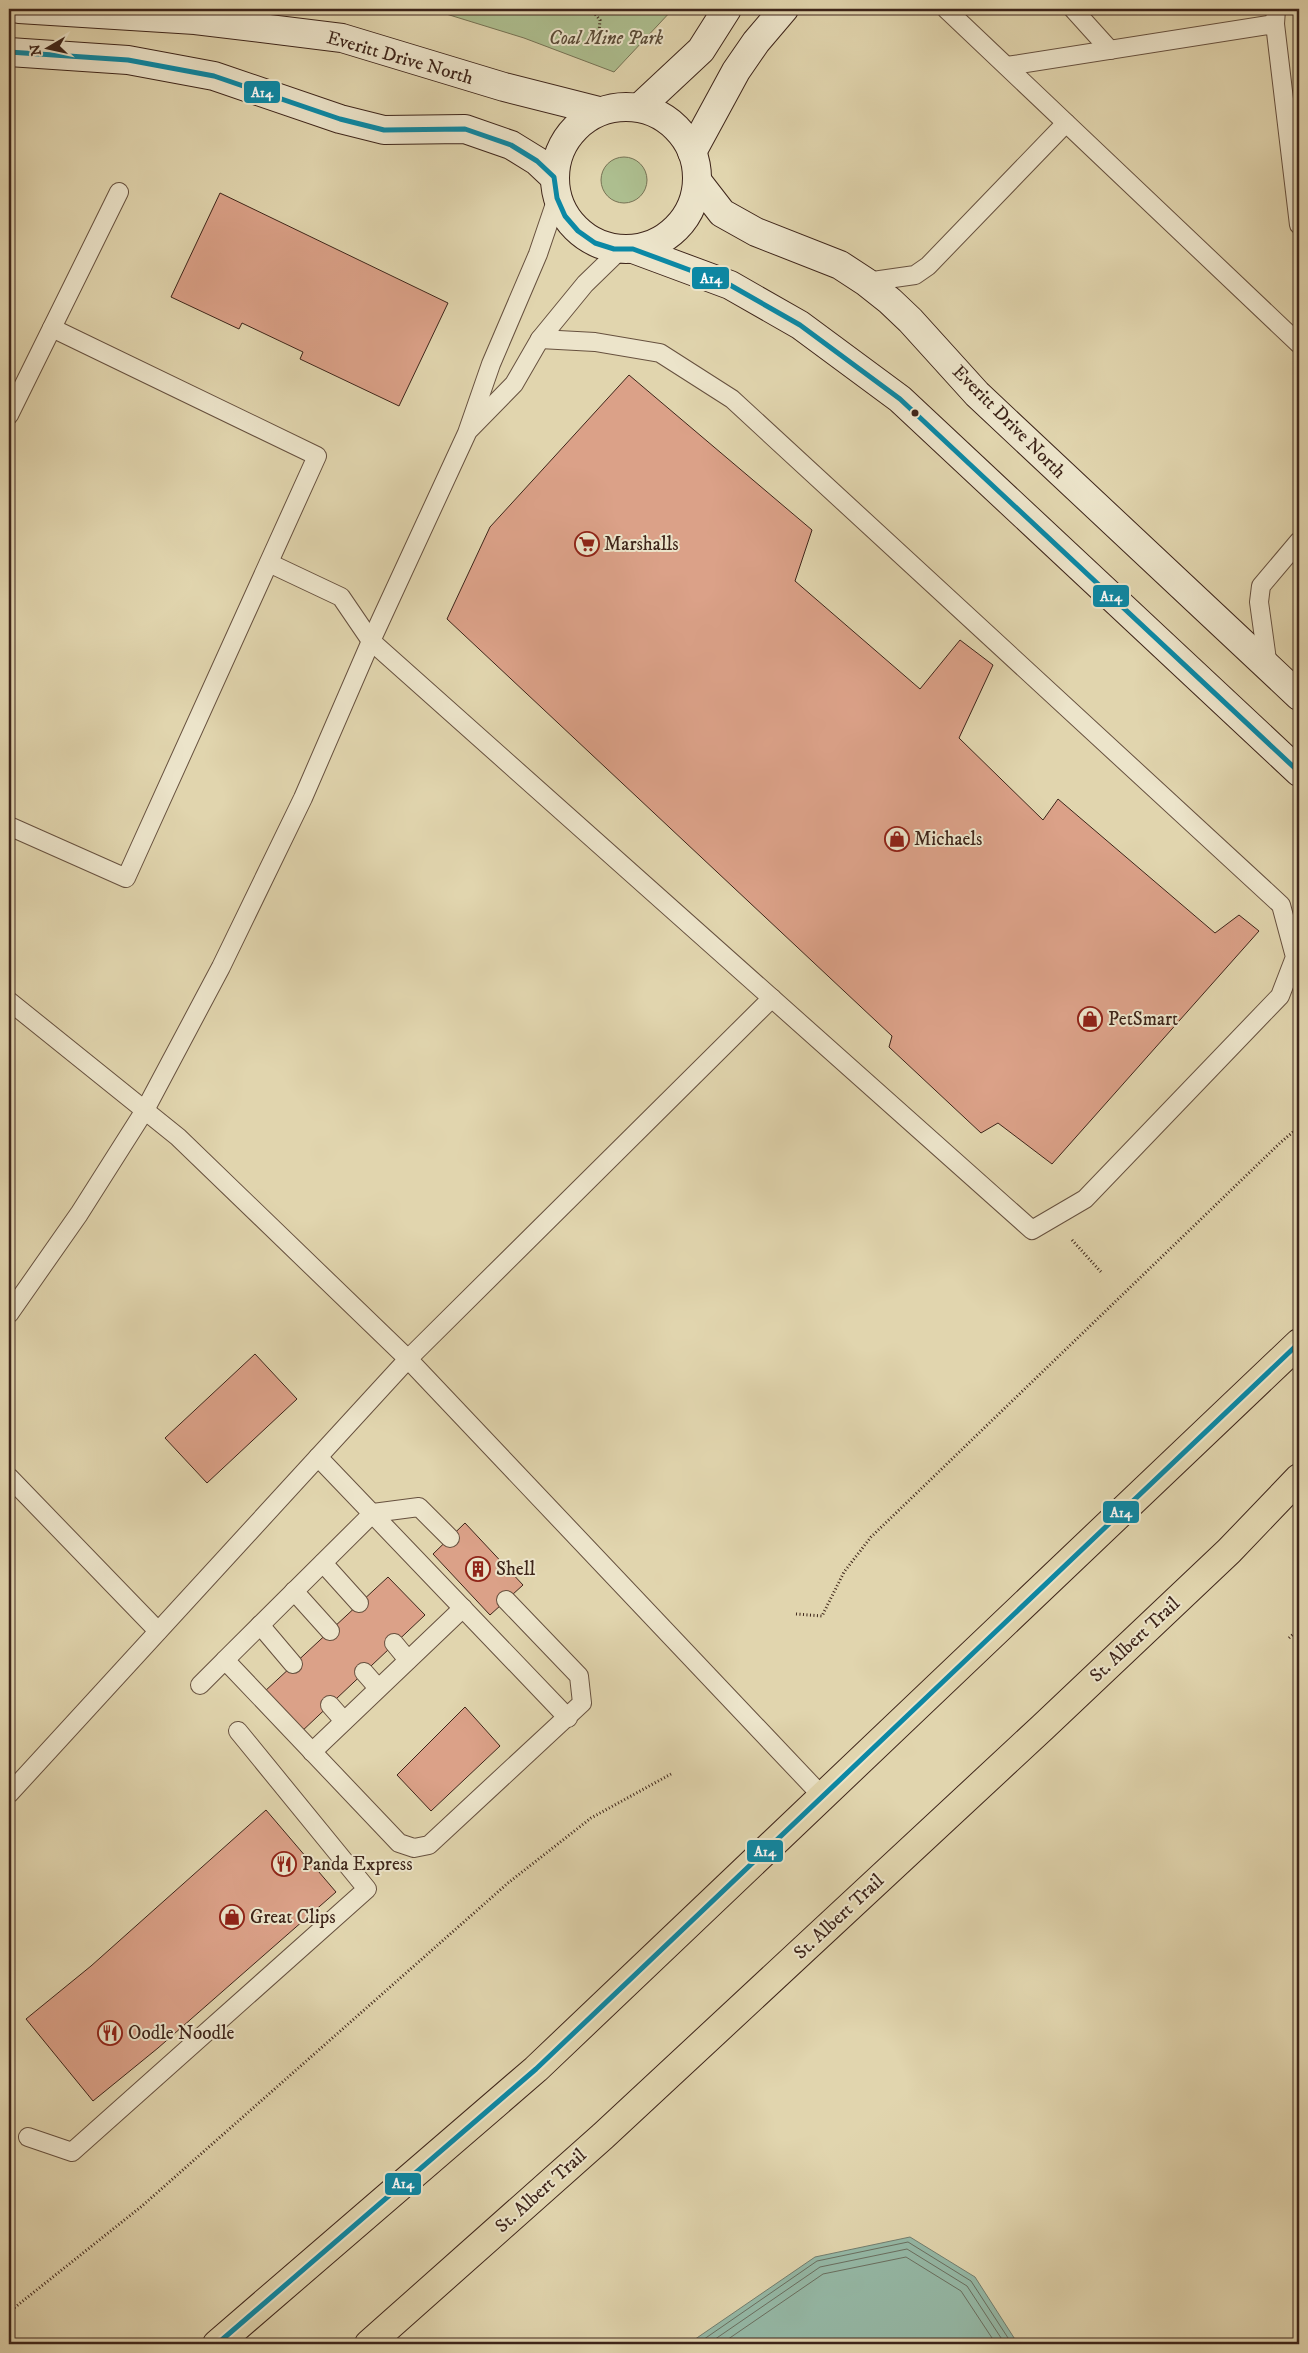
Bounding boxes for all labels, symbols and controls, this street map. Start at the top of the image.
north arrow [22,22,72,72]
street label: Everitt Drive North [324,26,476,90]
park label: Coal Mine Park [549,27,663,50]
text: N [26,42,46,57]
line badge: A14 [243,80,281,104]
text: A14 [250,84,274,102]
line badge: A14 [691,266,730,290]
text: A14 [699,270,723,288]
street label: Everitt Drive North [947,360,1071,484]
unlabelled marker [910,408,920,418]
supermarket icon: Marshalls [574,531,600,557]
place label: Marshalls [604,533,679,556]
line badge: A14 [1092,584,1130,608]
text: A14 [1099,588,1123,606]
shop icon: Michaels [884,826,910,852]
place label: Michaels [914,828,982,851]
shop icon: PetSmart [1077,1006,1103,1032]
place label: PetSmart [1108,1008,1178,1031]
line badge: A14 [1102,1500,1140,1524]
text: A14 [1109,1504,1133,1522]
building icon: Shell [465,1556,491,1582]
place label: Shell [496,1558,535,1581]
street label: St. Albert Trail [1085,1592,1185,1687]
line badge: A14 [746,1839,784,1863]
text: A14 [753,1843,777,1861]
restaurant icon: Panda Express [271,1851,297,1877]
place label: Panda Express [302,1853,412,1876]
street label: St. Albert Trail [789,1869,889,1964]
shop icon: Great Clips [219,1904,245,1930]
place label: Great Clips [250,1906,336,1929]
restaurant icon: Oodle Noodle [97,2020,123,2046]
place label: Oodle Noodle [128,2022,235,2045]
street label: St. Albert Trail [491,2144,591,2238]
line badge: A14 [384,2172,422,2196]
text: A14 [391,2175,415,2193]

